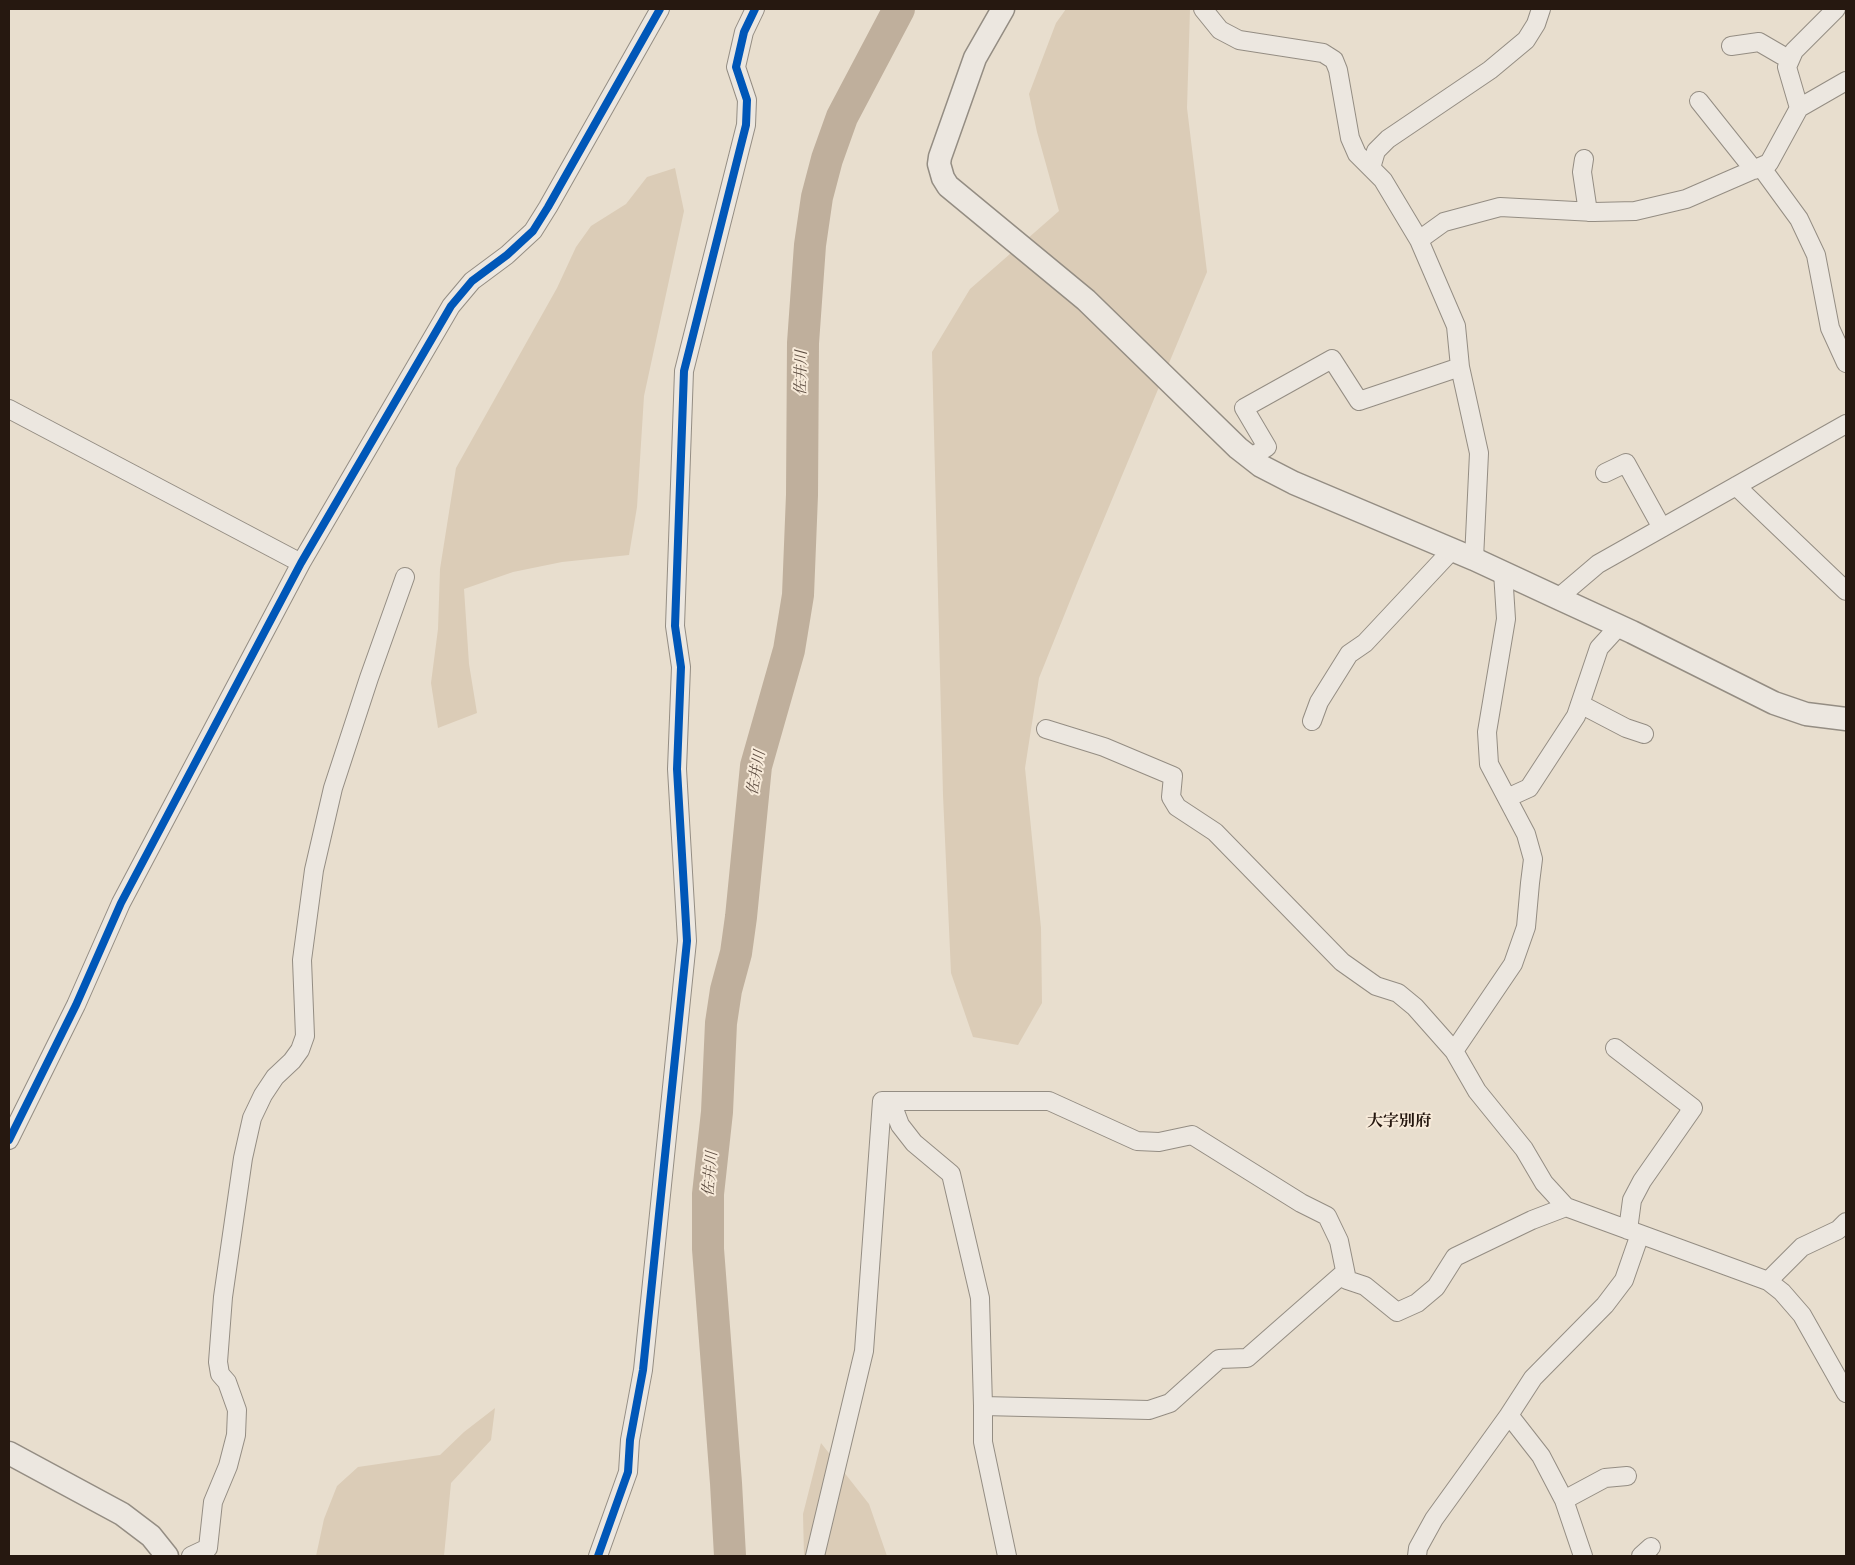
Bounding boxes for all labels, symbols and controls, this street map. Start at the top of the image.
water label: 佐井川 [793,350,811,396]
water label: 佐井川 [744,749,770,797]
district label: 大字別府 [1367,1112,1431,1132]
water label: 佐井川 [700,1151,722,1197]

